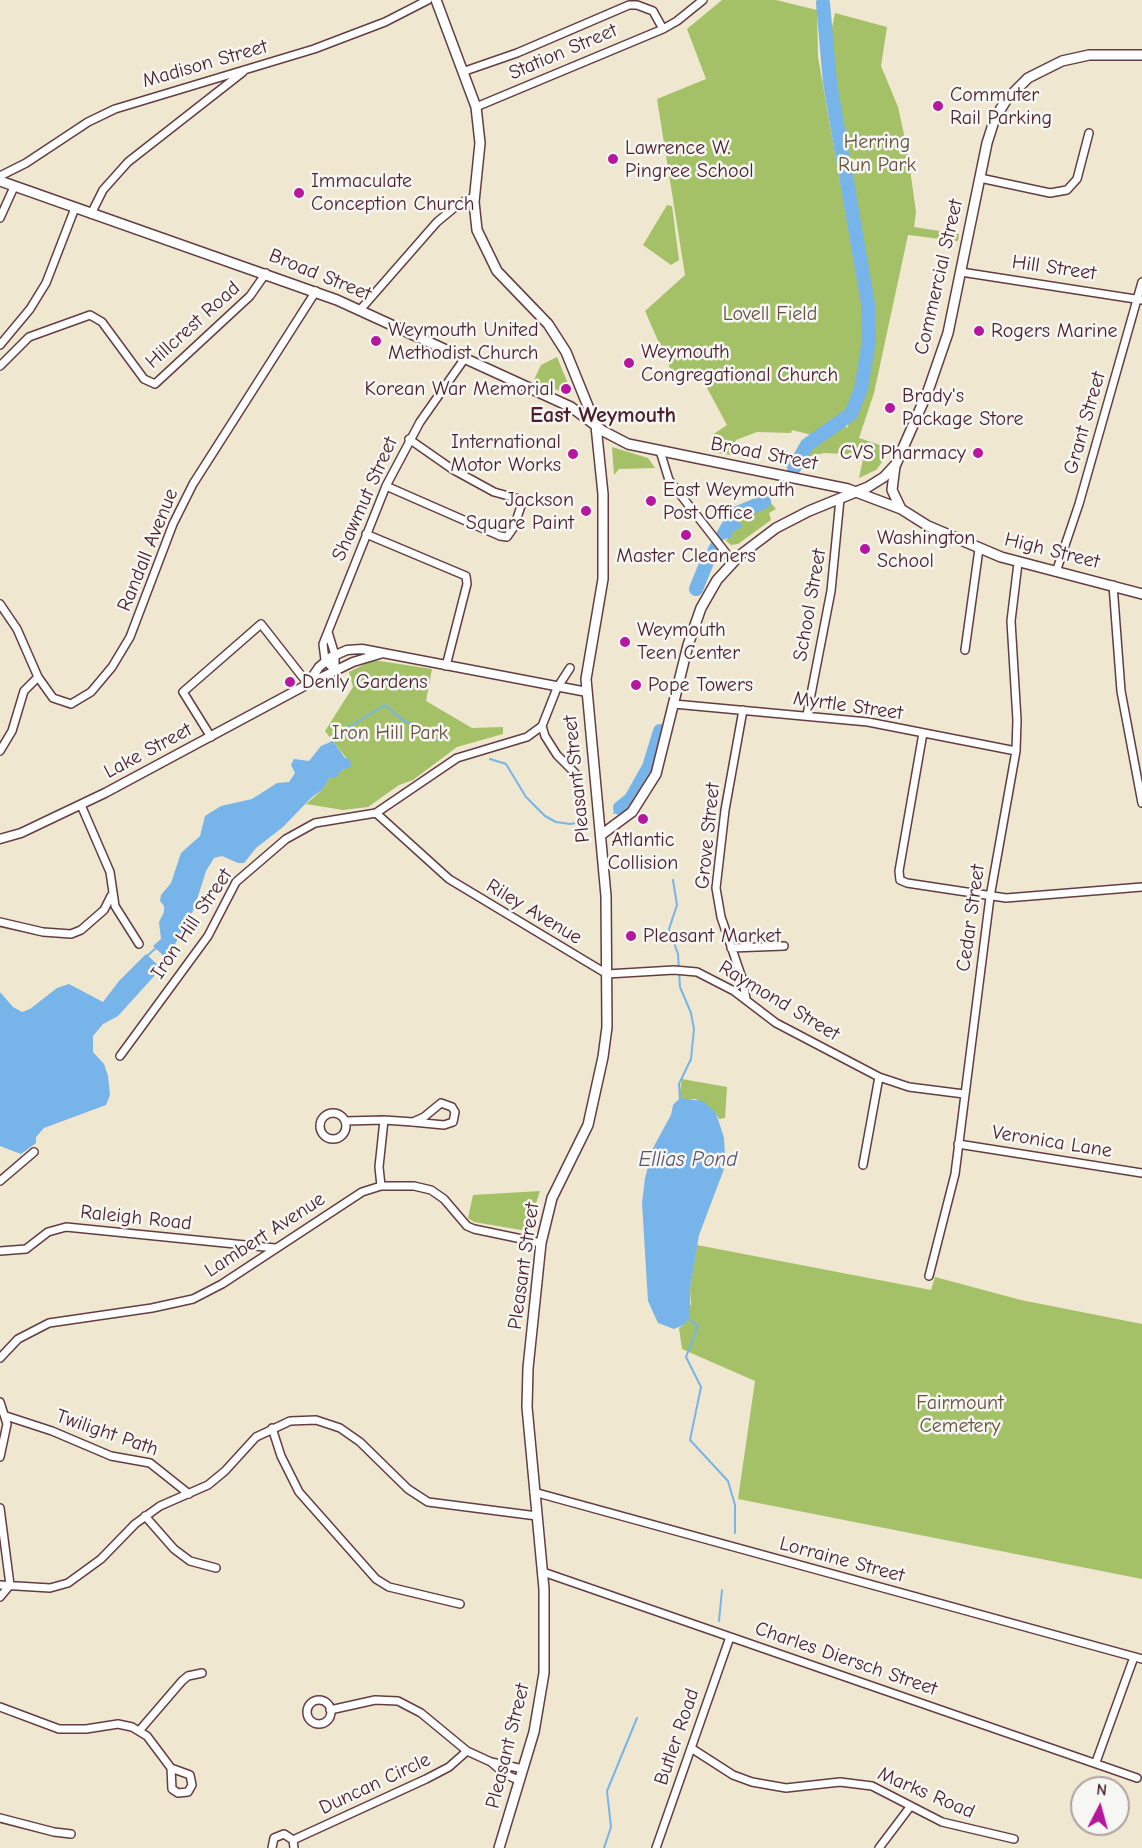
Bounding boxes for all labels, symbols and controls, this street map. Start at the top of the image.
street label: Station Street [505,18,621,86]
street label: Madison Street [140,35,270,93]
place label: Commuter Rail Parking [950,83,1052,130]
marker: Commuter Rail Parking [931,99,945,113]
park label: Herring Run Park [838,130,916,177]
place label: Lawrence W. Pingree School [625,136,754,183]
marker: Lawrence W. Pingree School [606,152,620,166]
place label: Immaculate Conception Church [311,169,475,216]
marker: Immaculate Conception Church [292,186,306,200]
street label: Commercial Street [909,197,969,357]
street label: Broad Street [265,244,375,306]
street label: Hill Street [1010,250,1098,286]
street label: Hillcrest Road [141,276,245,374]
park label: Lovell Field [723,302,817,326]
place label: Weymouth United Methodist Church [388,318,539,365]
place label: Rogers Marine [991,319,1117,343]
marker: Rogers Marine [972,324,986,338]
marker: Weymouth United Methodist Church [369,334,383,348]
place label: Weymouth Congregational Church [641,340,838,387]
marker: Weymouth Congregational Church [622,356,636,370]
street label: Grant Street [1059,369,1111,477]
place label: Korean War Memorial [365,377,554,401]
marker: Korean War Memorial [559,382,573,396]
place label: Brady's Package Store [902,384,1024,431]
marker: Brady's Package Store [883,401,897,415]
district label: East Weymouth [530,403,676,429]
place label: International Motor Works [450,430,561,477]
street label: Broad Street [709,432,819,476]
street label: Shawmut Street [327,433,403,565]
place label: CVS Pharmacy [840,441,966,465]
marker: CVS Pharmacy [971,446,985,460]
marker: International Motor Works [566,447,580,461]
place label: East Weymouth Post Office [663,478,795,525]
street label: Randall Avenue [112,485,184,615]
place label: Jackson Square Paint [466,488,574,535]
marker: East Weymouth Post Office [644,494,658,508]
marker: Jackson Square Paint [579,504,593,518]
place label: Washington School [877,526,975,573]
marker: Master Cleaners [679,528,693,542]
street label: High Street [1002,528,1102,574]
marker: Washington School [858,542,872,556]
place label: Master Cleaners [616,544,756,568]
street label: School Street [788,547,832,663]
place label: Weymouth Teen Center [637,618,740,665]
marker: Weymouth Teen Center [618,635,632,649]
place label: Denly Gardens [302,670,428,694]
place label: Pope Towers [648,673,753,697]
marker: Denly Gardens [283,675,297,689]
marker: Pope Towers [629,678,643,692]
street label: Myrtle Street [792,686,904,726]
street label: Pleasant Street [558,714,596,844]
street label: Lake Street [100,718,196,784]
park label: Iron Hill Park [332,721,448,745]
street label: Grove Street [690,782,726,890]
marker: Atlantic Collision [636,812,650,826]
place label: Atlantic Collision [608,828,678,875]
street label: Cedar Street [952,863,990,973]
street label: Iron Hill Street [146,864,238,984]
street label: Riley Avenue [482,874,586,950]
place label: Pleasant Market [643,924,781,948]
marker: Pleasant Market [624,929,638,943]
street label: Raymond Street [714,956,844,1046]
street label: Veronica Lane [990,1121,1114,1163]
water label: Ellias Pond [639,1147,737,1173]
street label: Lambert Avenue [200,1187,330,1283]
street label: Raleigh Road [79,1200,193,1236]
street label: Pleasant Street [503,1201,545,1331]
park label: Fairmount Cemetery [916,1391,1004,1438]
street label: Twilight Path [53,1404,161,1462]
street label: Lorraine Street [777,1532,907,1588]
street label: Charles Diersch Street [752,1617,940,1701]
street label: Pleasant Street [481,1681,535,1811]
street label: Butler Road [649,1686,705,1788]
street label: Duncan Circle [316,1748,434,1820]
street label: Marks Road [874,1762,978,1824]
north arrow [1070,1776,1130,1836]
text: N [1096,1781,1108,1800]

